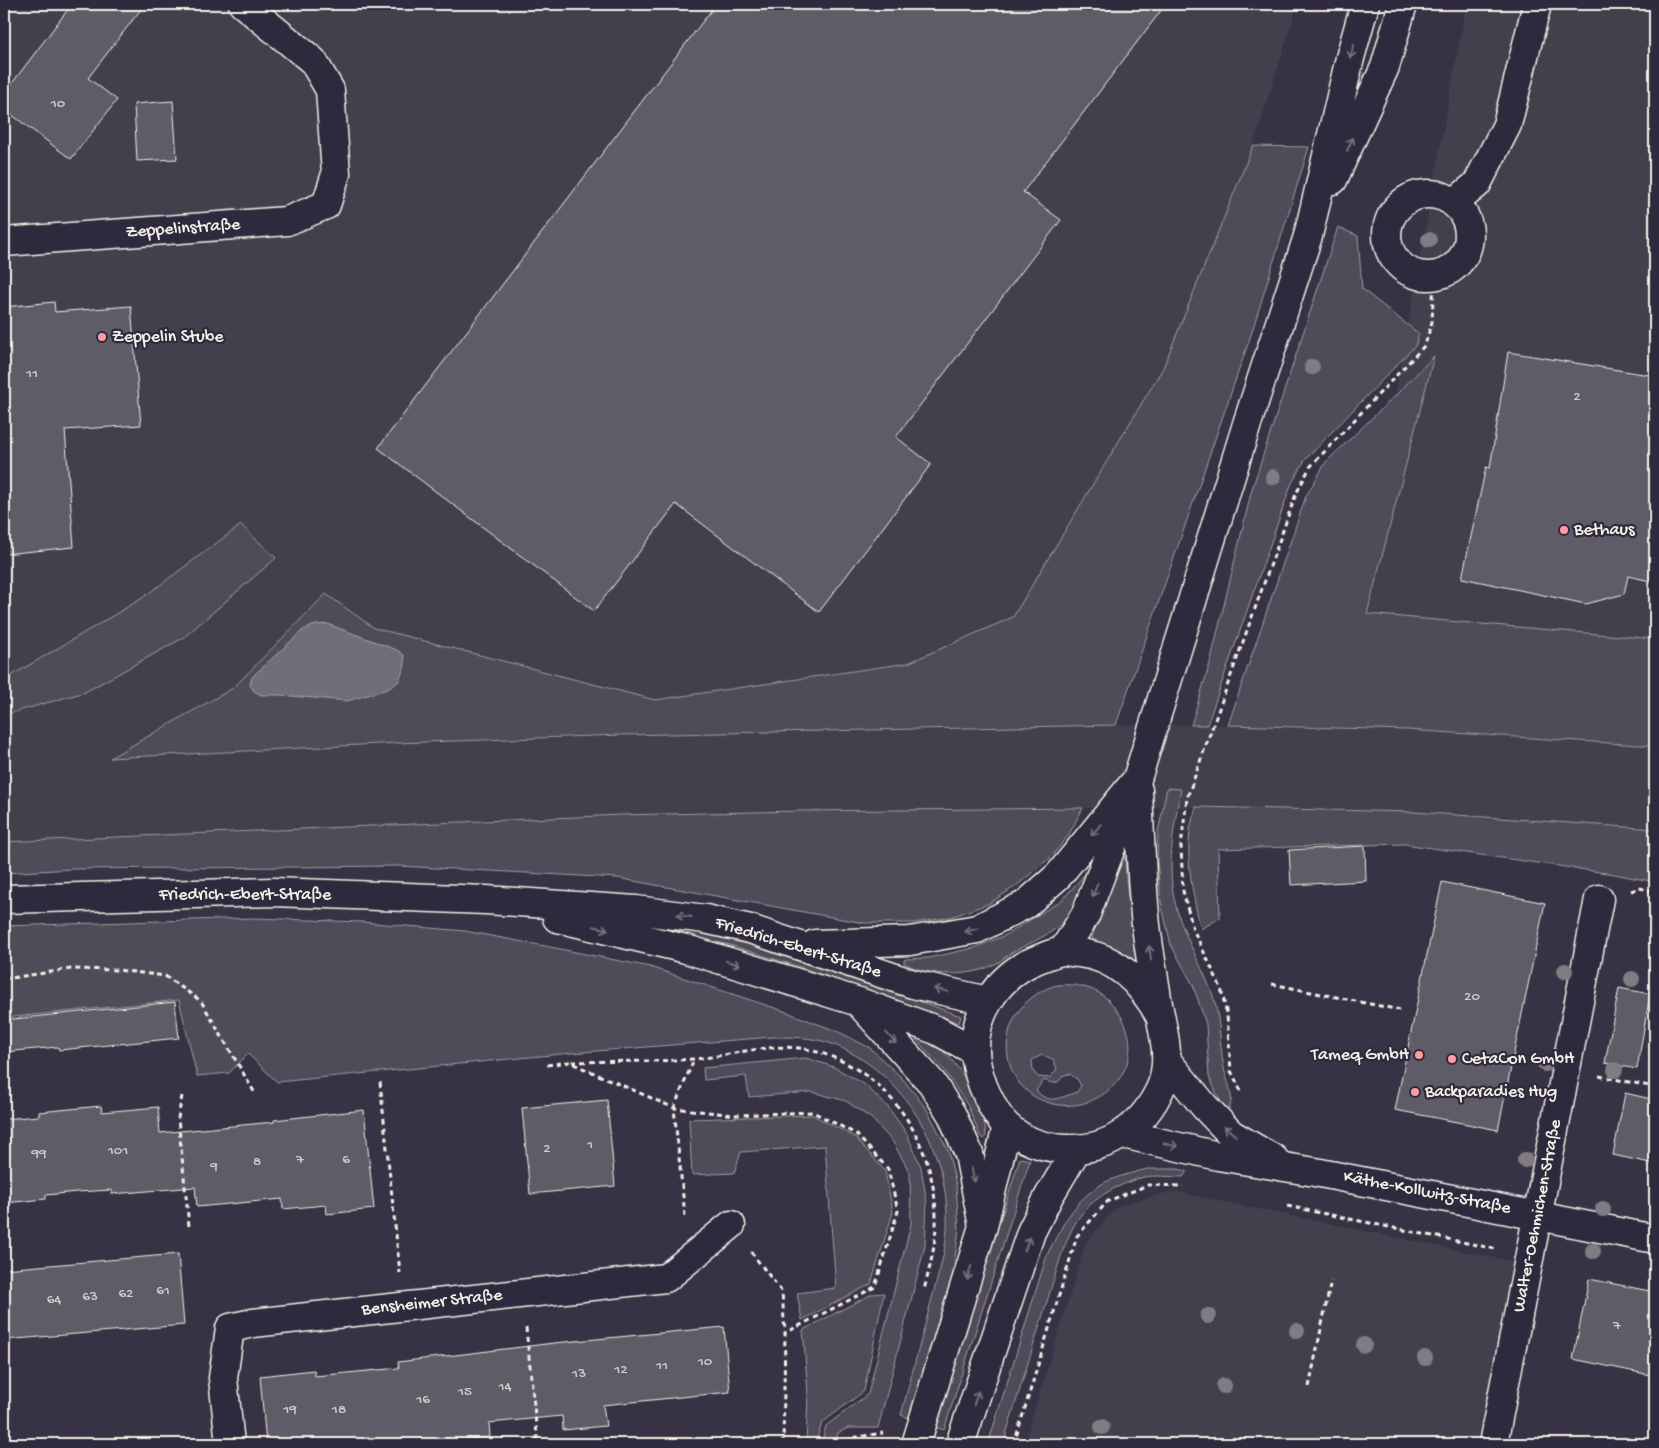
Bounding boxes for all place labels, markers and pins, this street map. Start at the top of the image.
place label: Zeppelin Stube [112,327,224,348]
marker: Zeppelin Stube [96,331,108,343]
place label: Bethaus [1573,520,1636,541]
marker: Bethaus [1558,524,1570,536]
place label: Tameq GmbH [1310,1045,1410,1066]
marker: Tameq GmbH [1413,1049,1425,1061]
place label: CetaCon GmbH [1462,1049,1575,1070]
marker: CetaCon GmbH [1446,1053,1458,1065]
place label: Backparadies Hug [1424,1082,1557,1103]
marker: Backparadies Hug [1409,1086,1421,1098]

